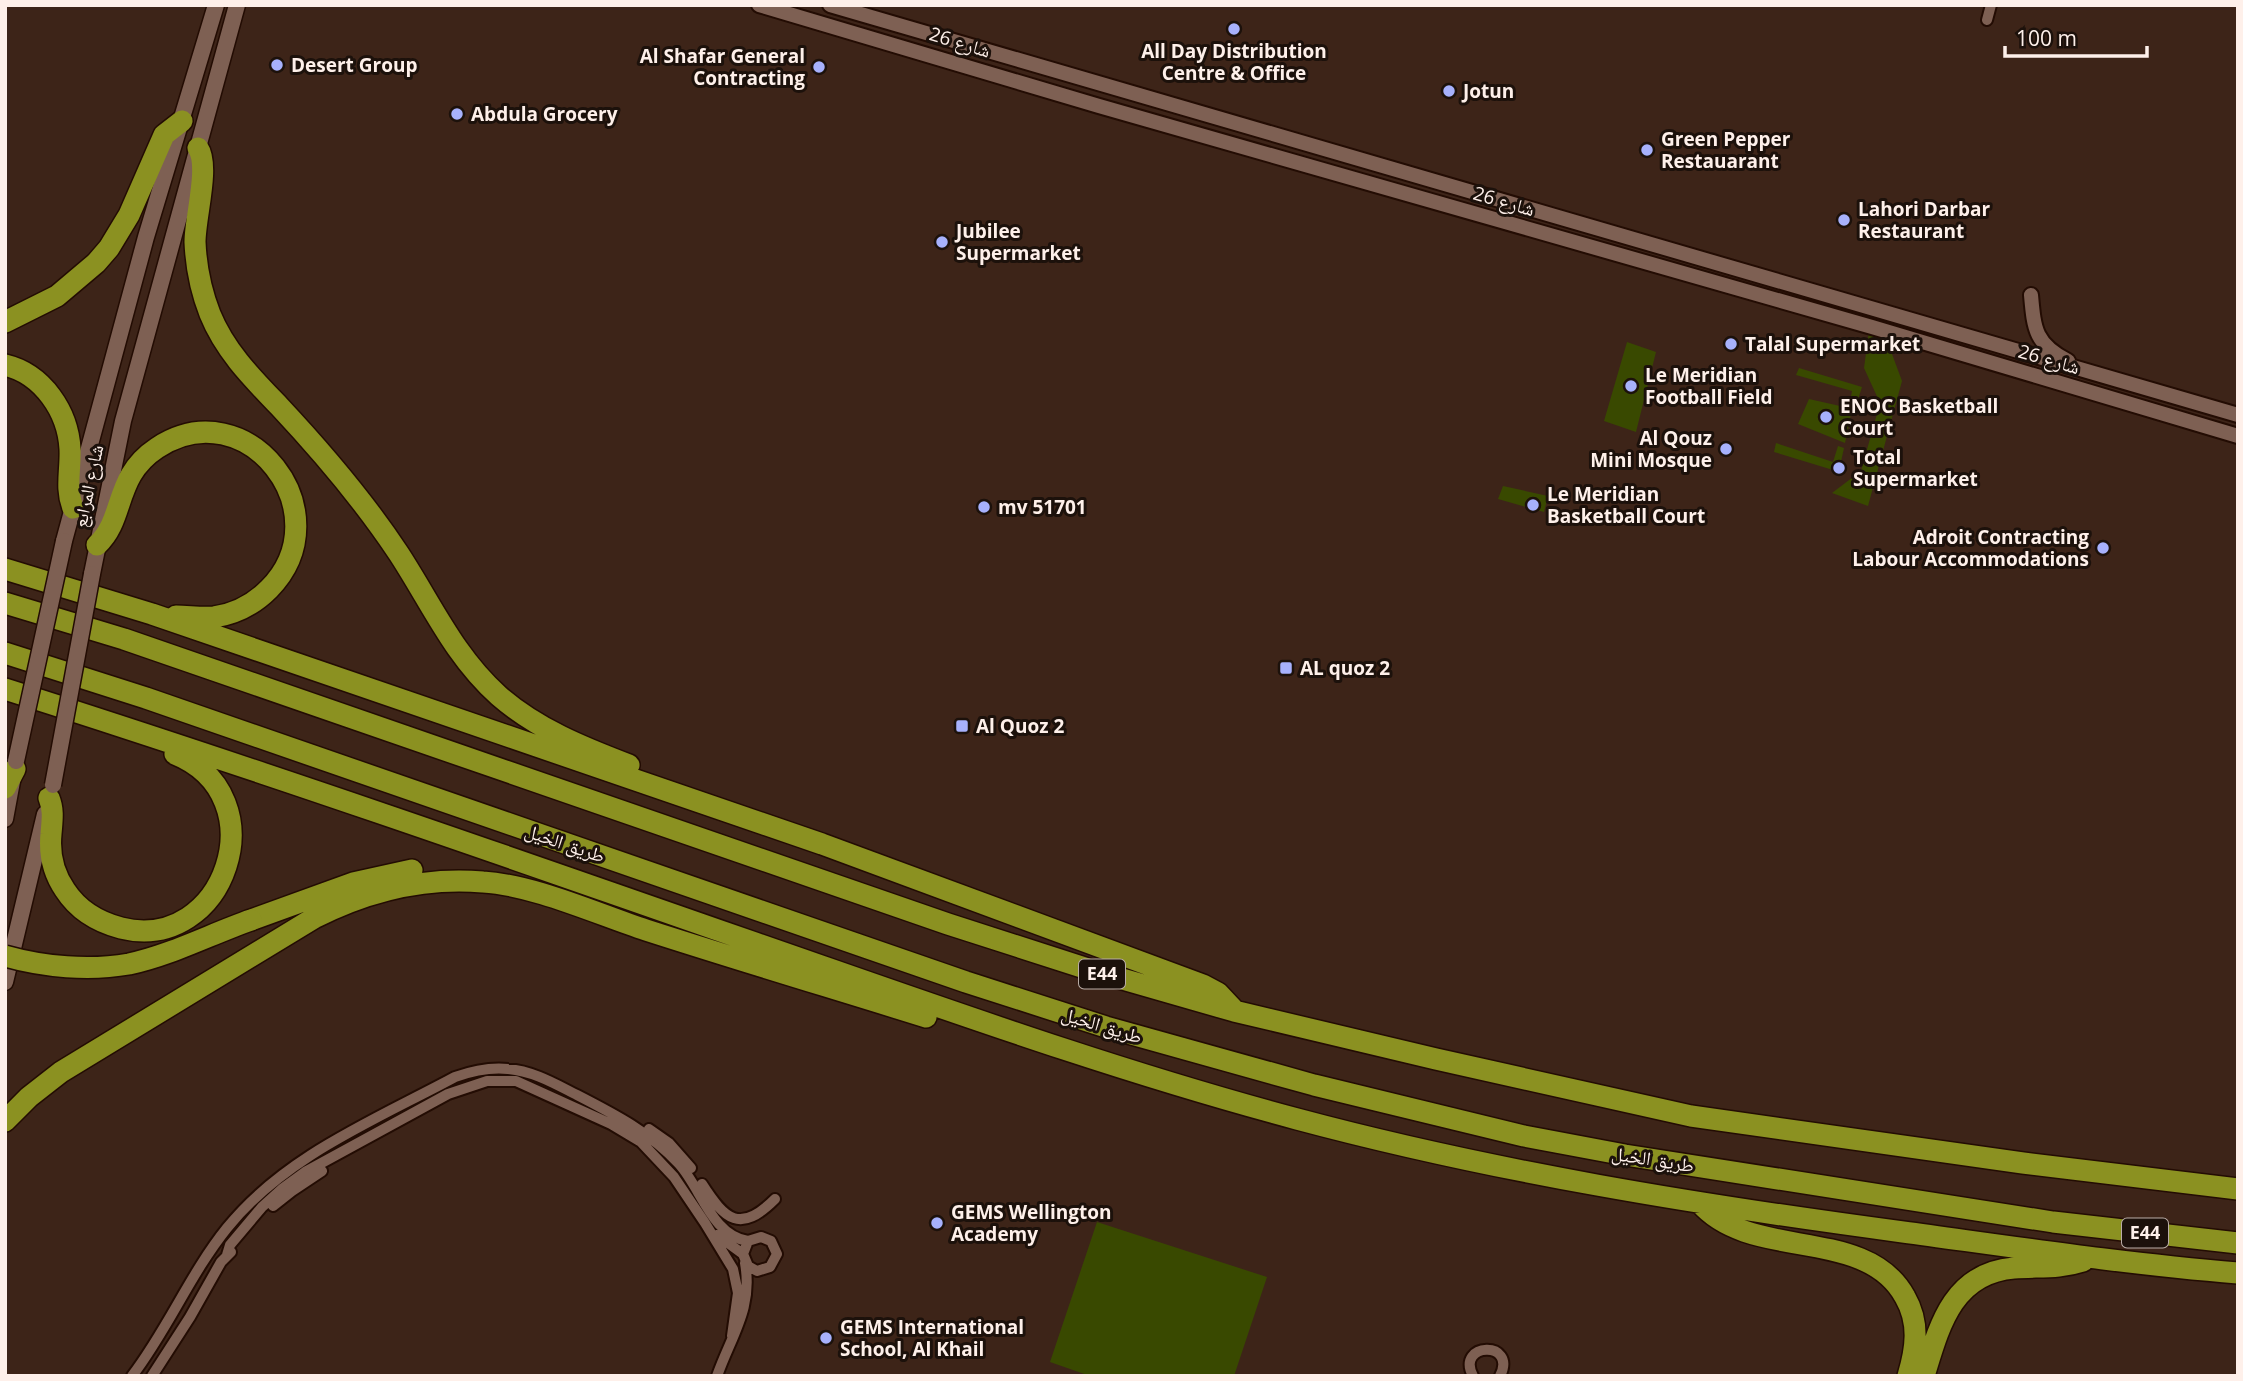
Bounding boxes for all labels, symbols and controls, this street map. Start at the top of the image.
scale bar [2005,14,2147,58]
street label: شارع 26 [926,20,994,64]
marker: All Day Distribution Centre & Office [1226,21,1242,37]
text: 100 m [2016,24,2077,52]
place label: All Day Distribution Centre & Office [1141,38,1327,86]
place label: Al Shafar General Contracting [640,43,805,91]
place label: Desert Group [291,52,417,78]
marker: Desert Group [269,57,285,73]
marker: Al Shafar General Contracting [811,59,827,75]
place label: Jotun [1461,78,1514,104]
marker: Jotun [1441,83,1457,99]
place label: Abdula Grocery [471,101,618,127]
marker: Abdula Grocery [449,106,465,122]
place label: Green Pepper Restauarant [1661,126,1791,174]
marker: Green Pepper Restauarant [1639,142,1655,158]
street label: شارع 26 [1470,180,1538,222]
place label: Lahori Darbar Restaurant [1858,196,1990,244]
marker: Lahori Darbar Restaurant [1836,212,1852,228]
place label: Jubilee Supermarket [954,218,1081,266]
marker: Jubilee Supermarket [934,234,950,250]
place label: Talal Supermarket [1745,331,1920,357]
marker: Talal Supermarket [1723,336,1739,352]
street label: شارع 26 [2015,338,2083,380]
place label: Le Meridian Football Field [1645,362,1773,410]
marker: Le Meridian Football Field [1623,378,1639,394]
place label: ENOC Basketball Court [1840,393,1998,441]
marker: ENOC Basketball Court [1818,409,1834,425]
place label: Al Qouz Mini Mosque [1590,425,1712,473]
marker: Al Qouz Mini Mosque [1718,441,1734,457]
street label: شارع المرابع [67,442,109,530]
place label: Total Supermarket [1853,444,1978,492]
marker: Total Supermarket [1831,460,1847,476]
place label: Le Meridian Basketball Court [1547,481,1705,529]
place label: mv 51701 [998,494,1087,520]
marker: Le Meridian Basketball Court [1525,497,1541,513]
marker: mv 51701 [976,499,992,515]
place label: Adroit Contracting Labour Accommodations [1852,524,2089,572]
marker: Adroit Contracting Labour Accommodations [2095,540,2111,556]
place label: AL quoz 2 [1300,655,1390,681]
marker: AL quoz 2 [1278,660,1294,676]
place label: Al Quoz 2 [976,713,1064,739]
marker: Al Quoz 2 [954,718,970,734]
street label: طريق الخيل [521,817,609,869]
road number: E44 [1079,959,1125,988]
street label: طريق الخيل [1058,1000,1146,1050]
street label: طريق الخيل [1610,1140,1696,1178]
place label: GEMS Wellington Academy [951,1199,1111,1247]
marker: GEMS Wellington Academy [929,1215,945,1231]
road number: E44 [2122,1218,2168,1248]
place label: GEMS International School, Al Khail [840,1314,1024,1362]
marker: GEMS International School, Al Khail [818,1330,834,1346]

